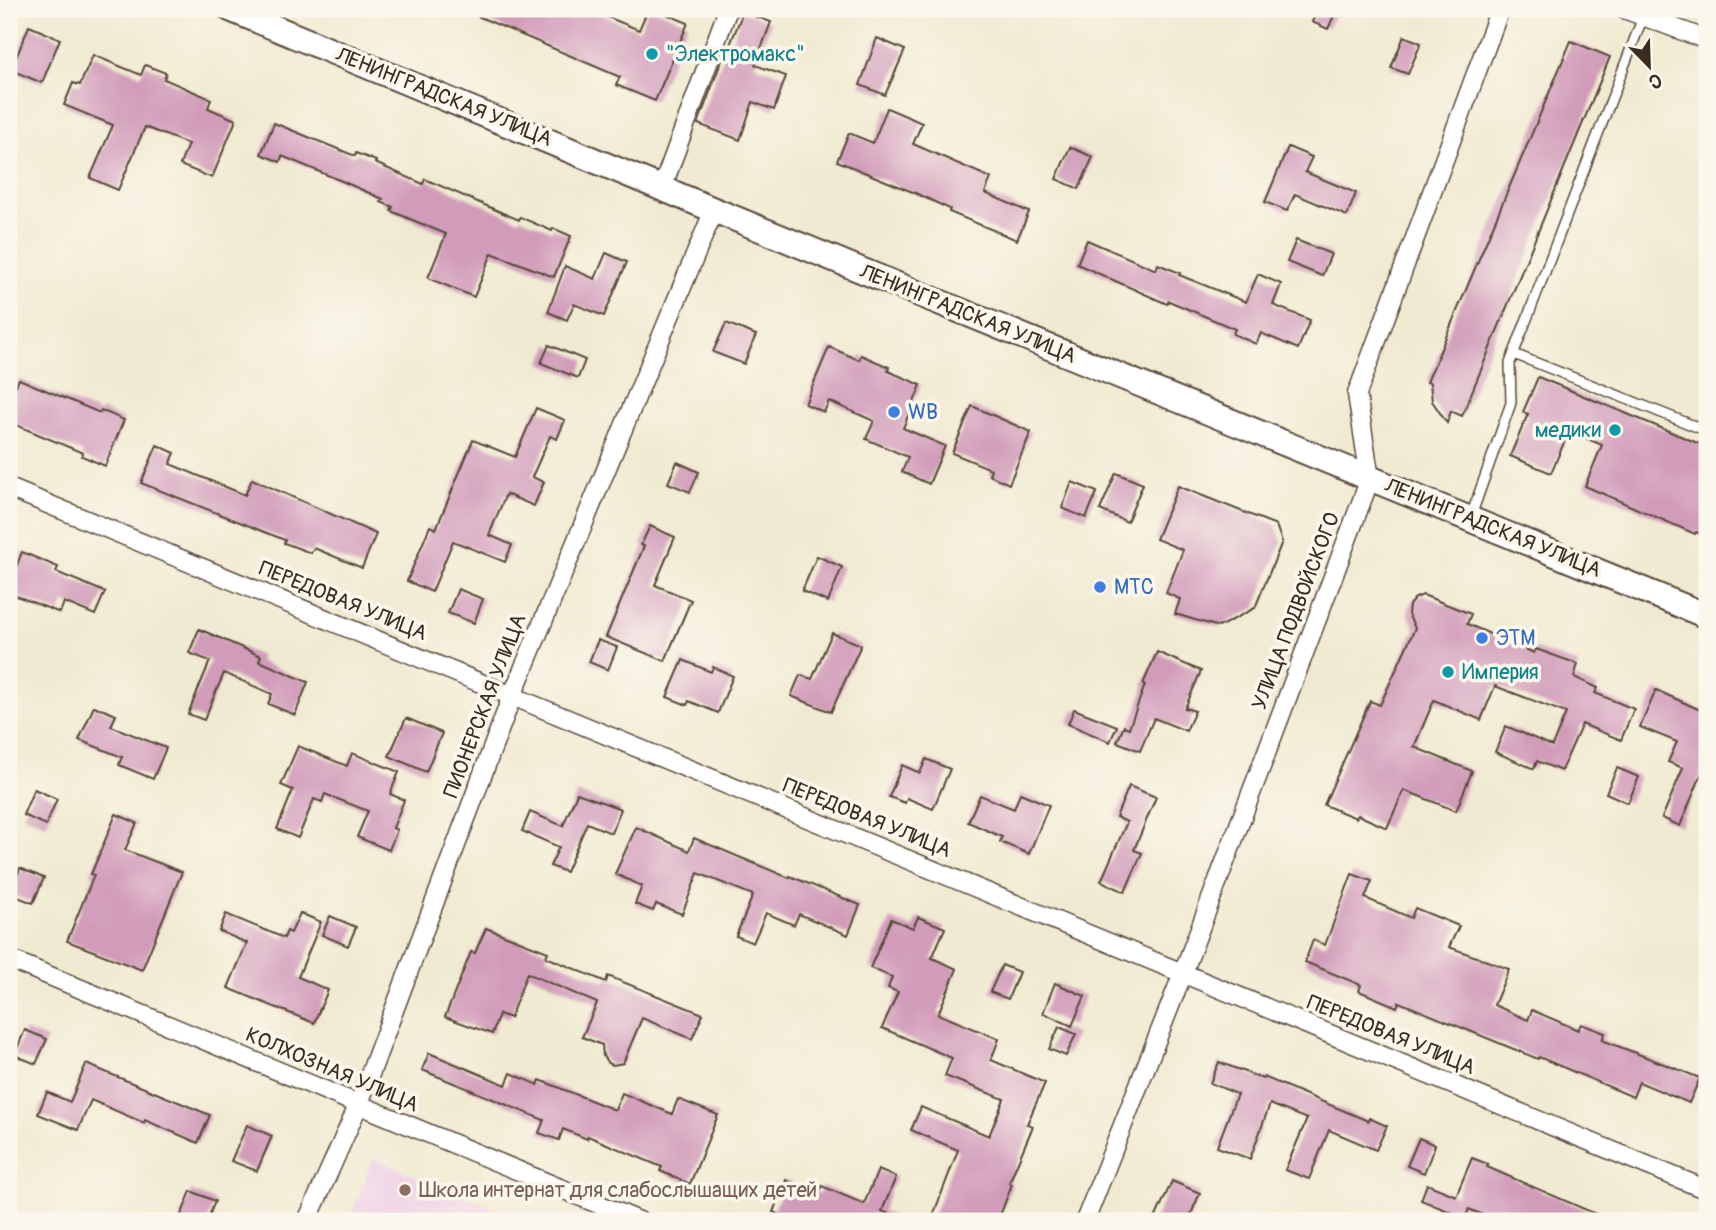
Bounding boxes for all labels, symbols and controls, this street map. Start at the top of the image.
north arrow [1614,32,1684,102]
street label: ЛЕНИНГРАДСКАЯ УЛИЦА [331,41,556,153]
place label: "Электромакс" [666,41,805,68]
marker: "Электромакс" [644,46,660,62]
text: С [1645,67,1665,94]
street label: ЛЕНИНГРАДСКАЯ УЛИЦА [855,258,1080,370]
place label: WB [908,399,938,426]
marker: WB [886,404,902,420]
place label: медики [1535,417,1601,444]
marker: медики [1607,422,1623,438]
street label: ЛЕНИНГРАДСКАЯ УЛИЦА [1380,472,1605,584]
street label: УЛИЦА ПОДВОЙСКОГО [1246,509,1346,713]
street label: ПЕРЕДОВАЯ УЛИЦА [255,555,431,647]
place label: МТС [1114,574,1154,601]
marker: МТС [1092,579,1108,595]
street label: ПИОНЕРСКАЯ УЛИЦА [437,610,533,802]
place label: ЭТМ [1496,625,1535,652]
marker: ЭТМ [1474,630,1490,646]
place label: Империя [1462,659,1539,686]
marker: Империя [1440,664,1456,680]
street label: ПЕРЕДОВАЯ УЛИЦА [779,772,955,864]
street label: ПЕРЕДОВАЯ УЛИЦА [1303,989,1479,1081]
street label: КОЛХОЗНАЯ УЛИЦА [241,1021,423,1119]
place label: Школа интернат для слабослышащих детей [419,1177,817,1204]
marker: Школа интернат для слабослышащих детей [397,1182,413,1198]

